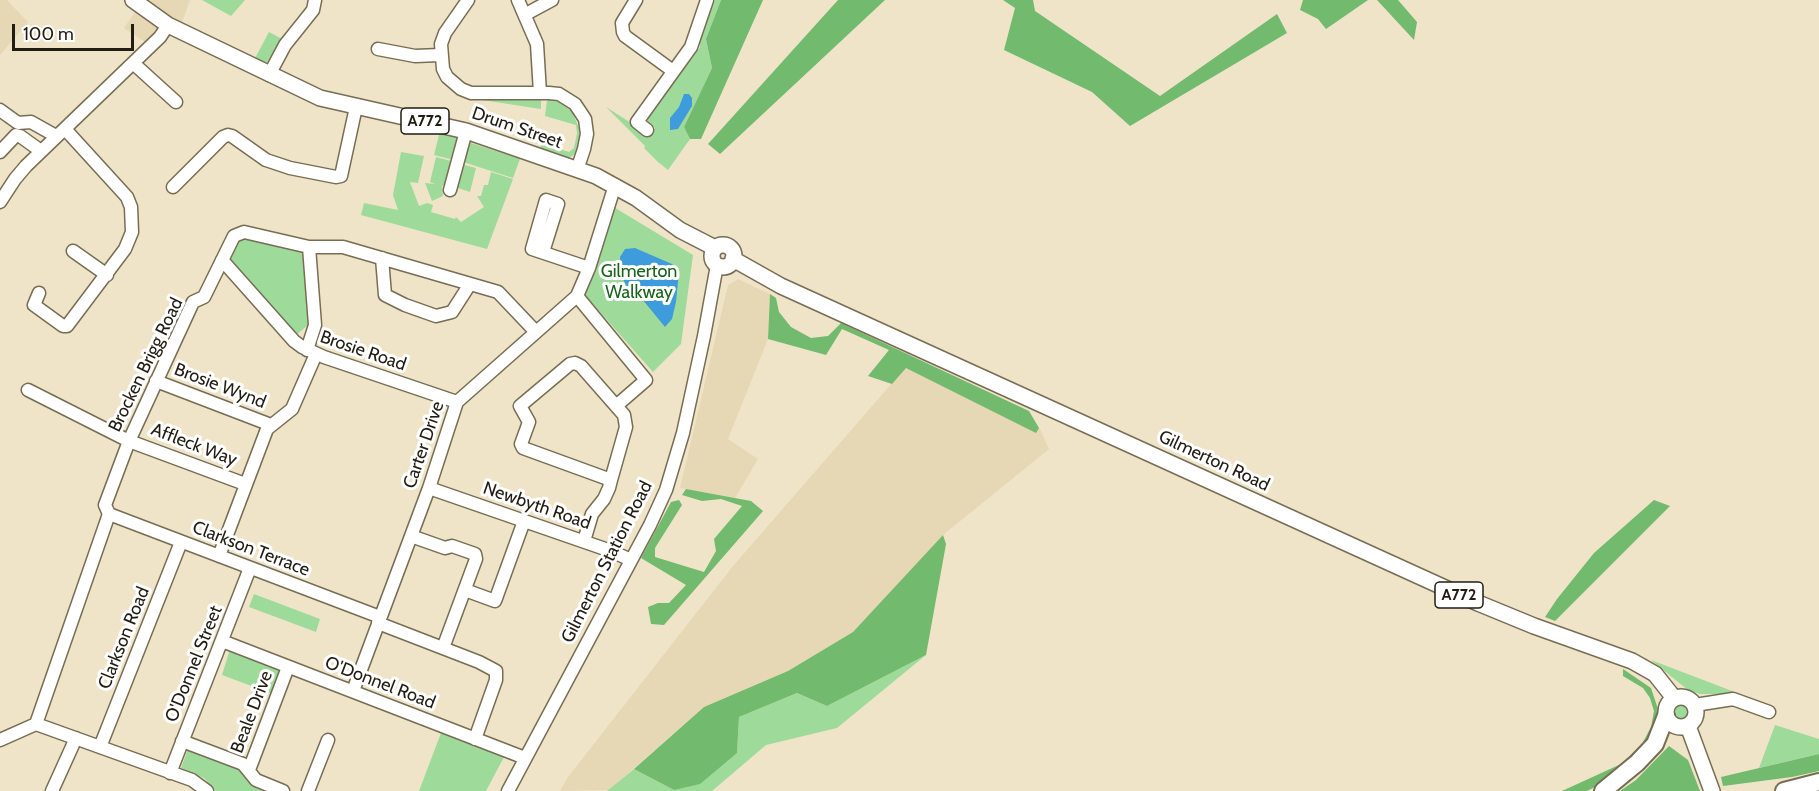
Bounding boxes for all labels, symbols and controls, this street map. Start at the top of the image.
scale bar [15,12,136,50]
text: 100 m [23,23,74,45]
street label: Drum Street [469,102,565,154]
road number: A772 [401,108,449,134]
park label: Gilmerton Walkway [601,261,677,304]
street label: Brocken Brigg Road [104,295,188,435]
street label: Brosie Road [317,326,409,376]
street label: Brosie Wynd [171,359,269,413]
street label: Carter Drive [399,399,449,491]
street label: Affleck Way [148,419,240,471]
street label: Gilmerton Road [1155,426,1273,496]
street label: Newbyth Road [480,477,594,535]
street label: Gilmerton Station Road [557,478,657,646]
street label: Clarkson Terrace [189,517,313,581]
road number: A772 [1435,582,1483,608]
street label: Clarkson Road [94,584,154,692]
street label: O'Donnel Street [161,603,227,725]
street label: O'Donnel Road [322,652,438,714]
street label: Beale Drive [226,668,278,756]

